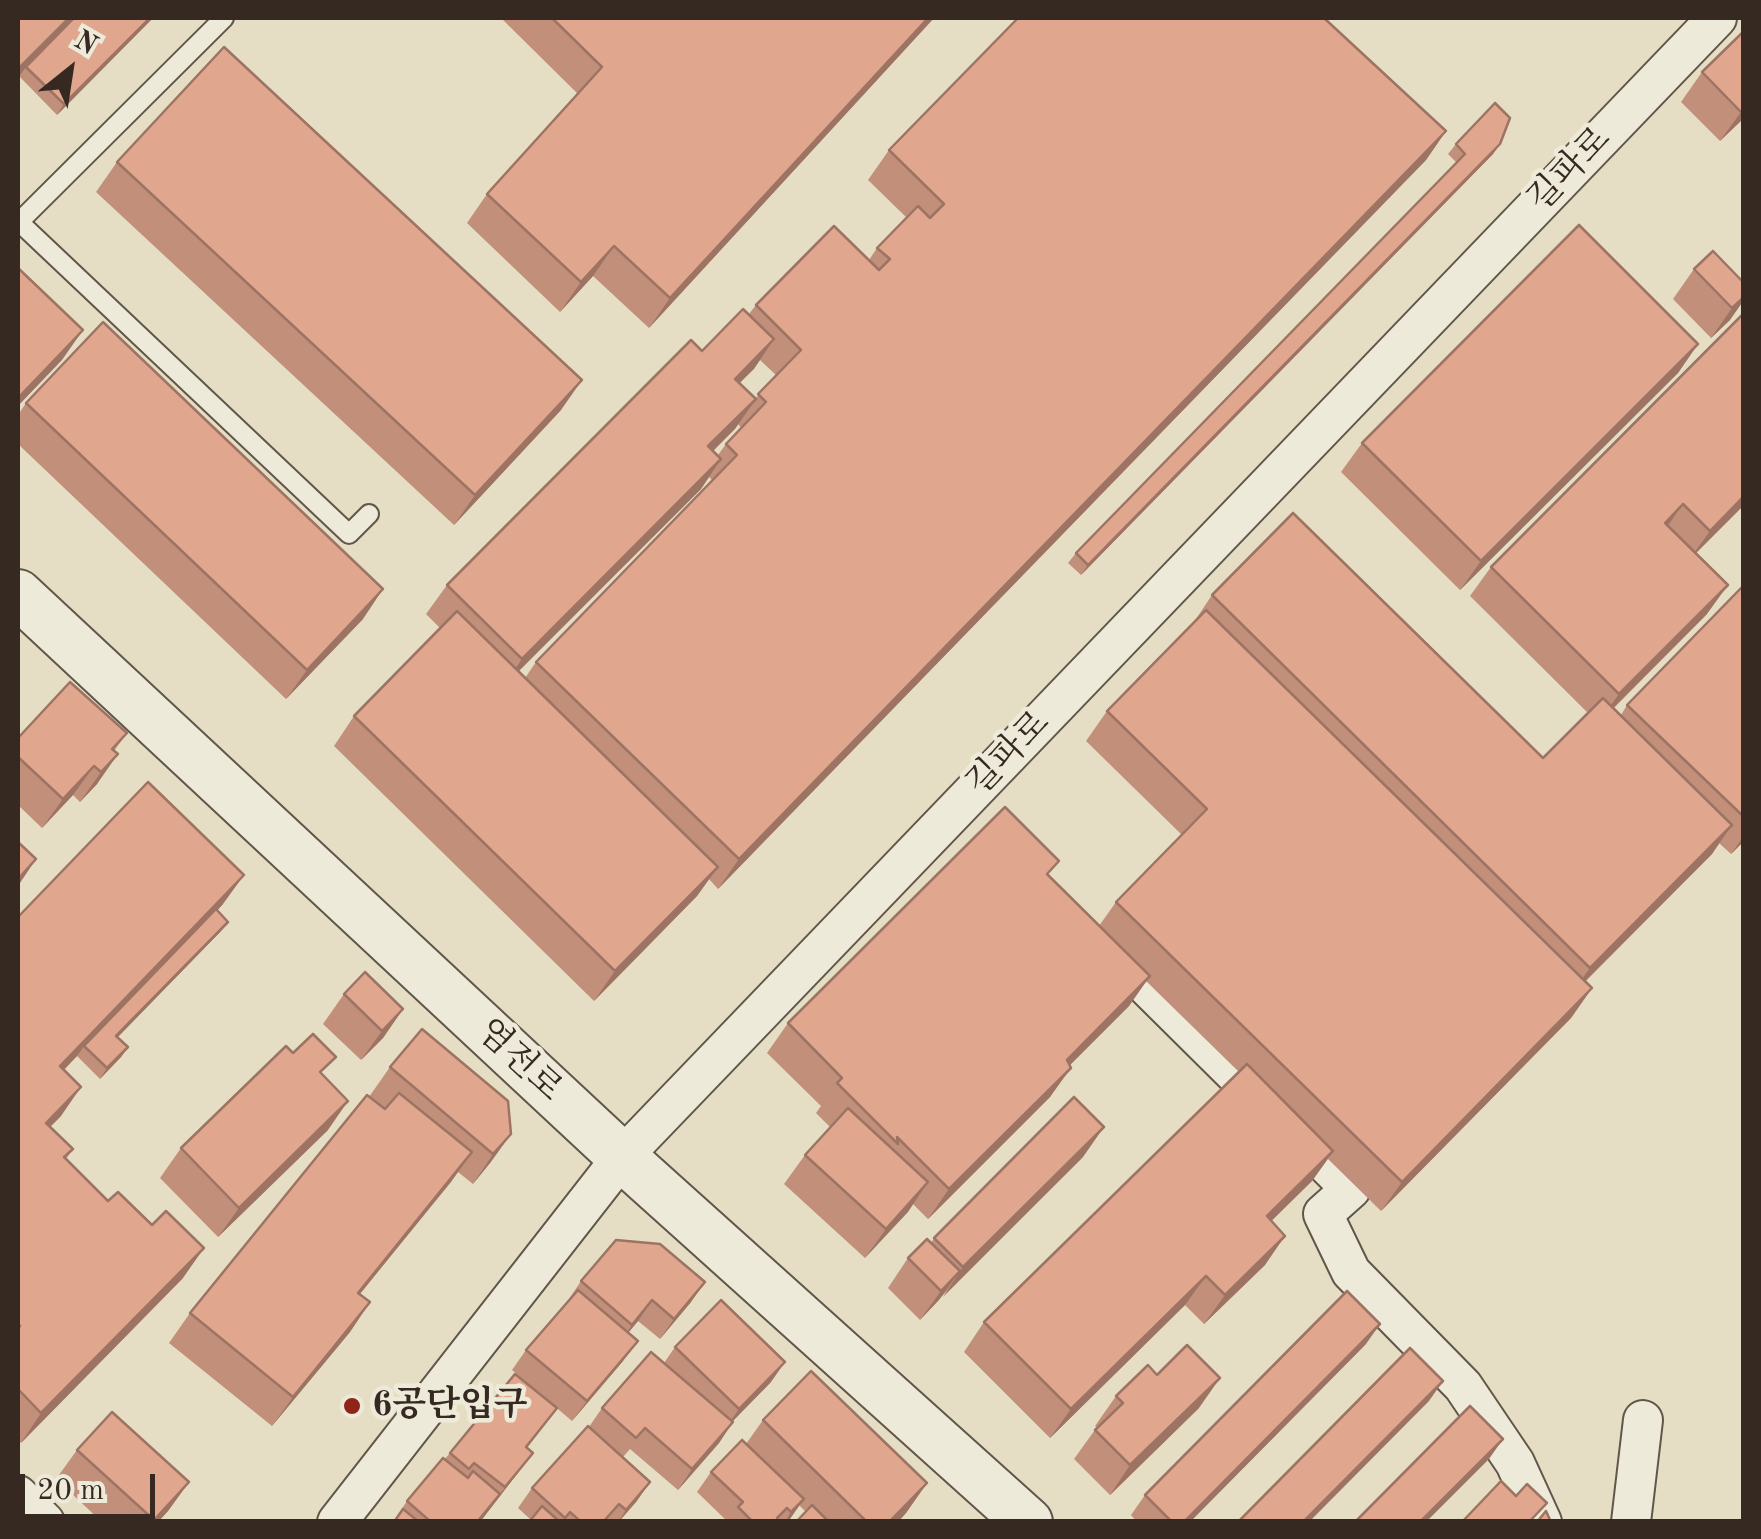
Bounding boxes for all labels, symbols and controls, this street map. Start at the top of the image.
north arrow [20,20,120,120]
text: N [69,27,101,61]
street label: 길파로 [1520,119,1620,221]
street label: 길파로 [959,703,1059,805]
street label: 염전로 [468,1011,570,1111]
place label: 6공단입구 [372,1385,528,1427]
marker: 6공단입구 [341,1395,363,1417]
scale bar [25,1454,160,1516]
text: 20 m [37,1476,104,1506]

